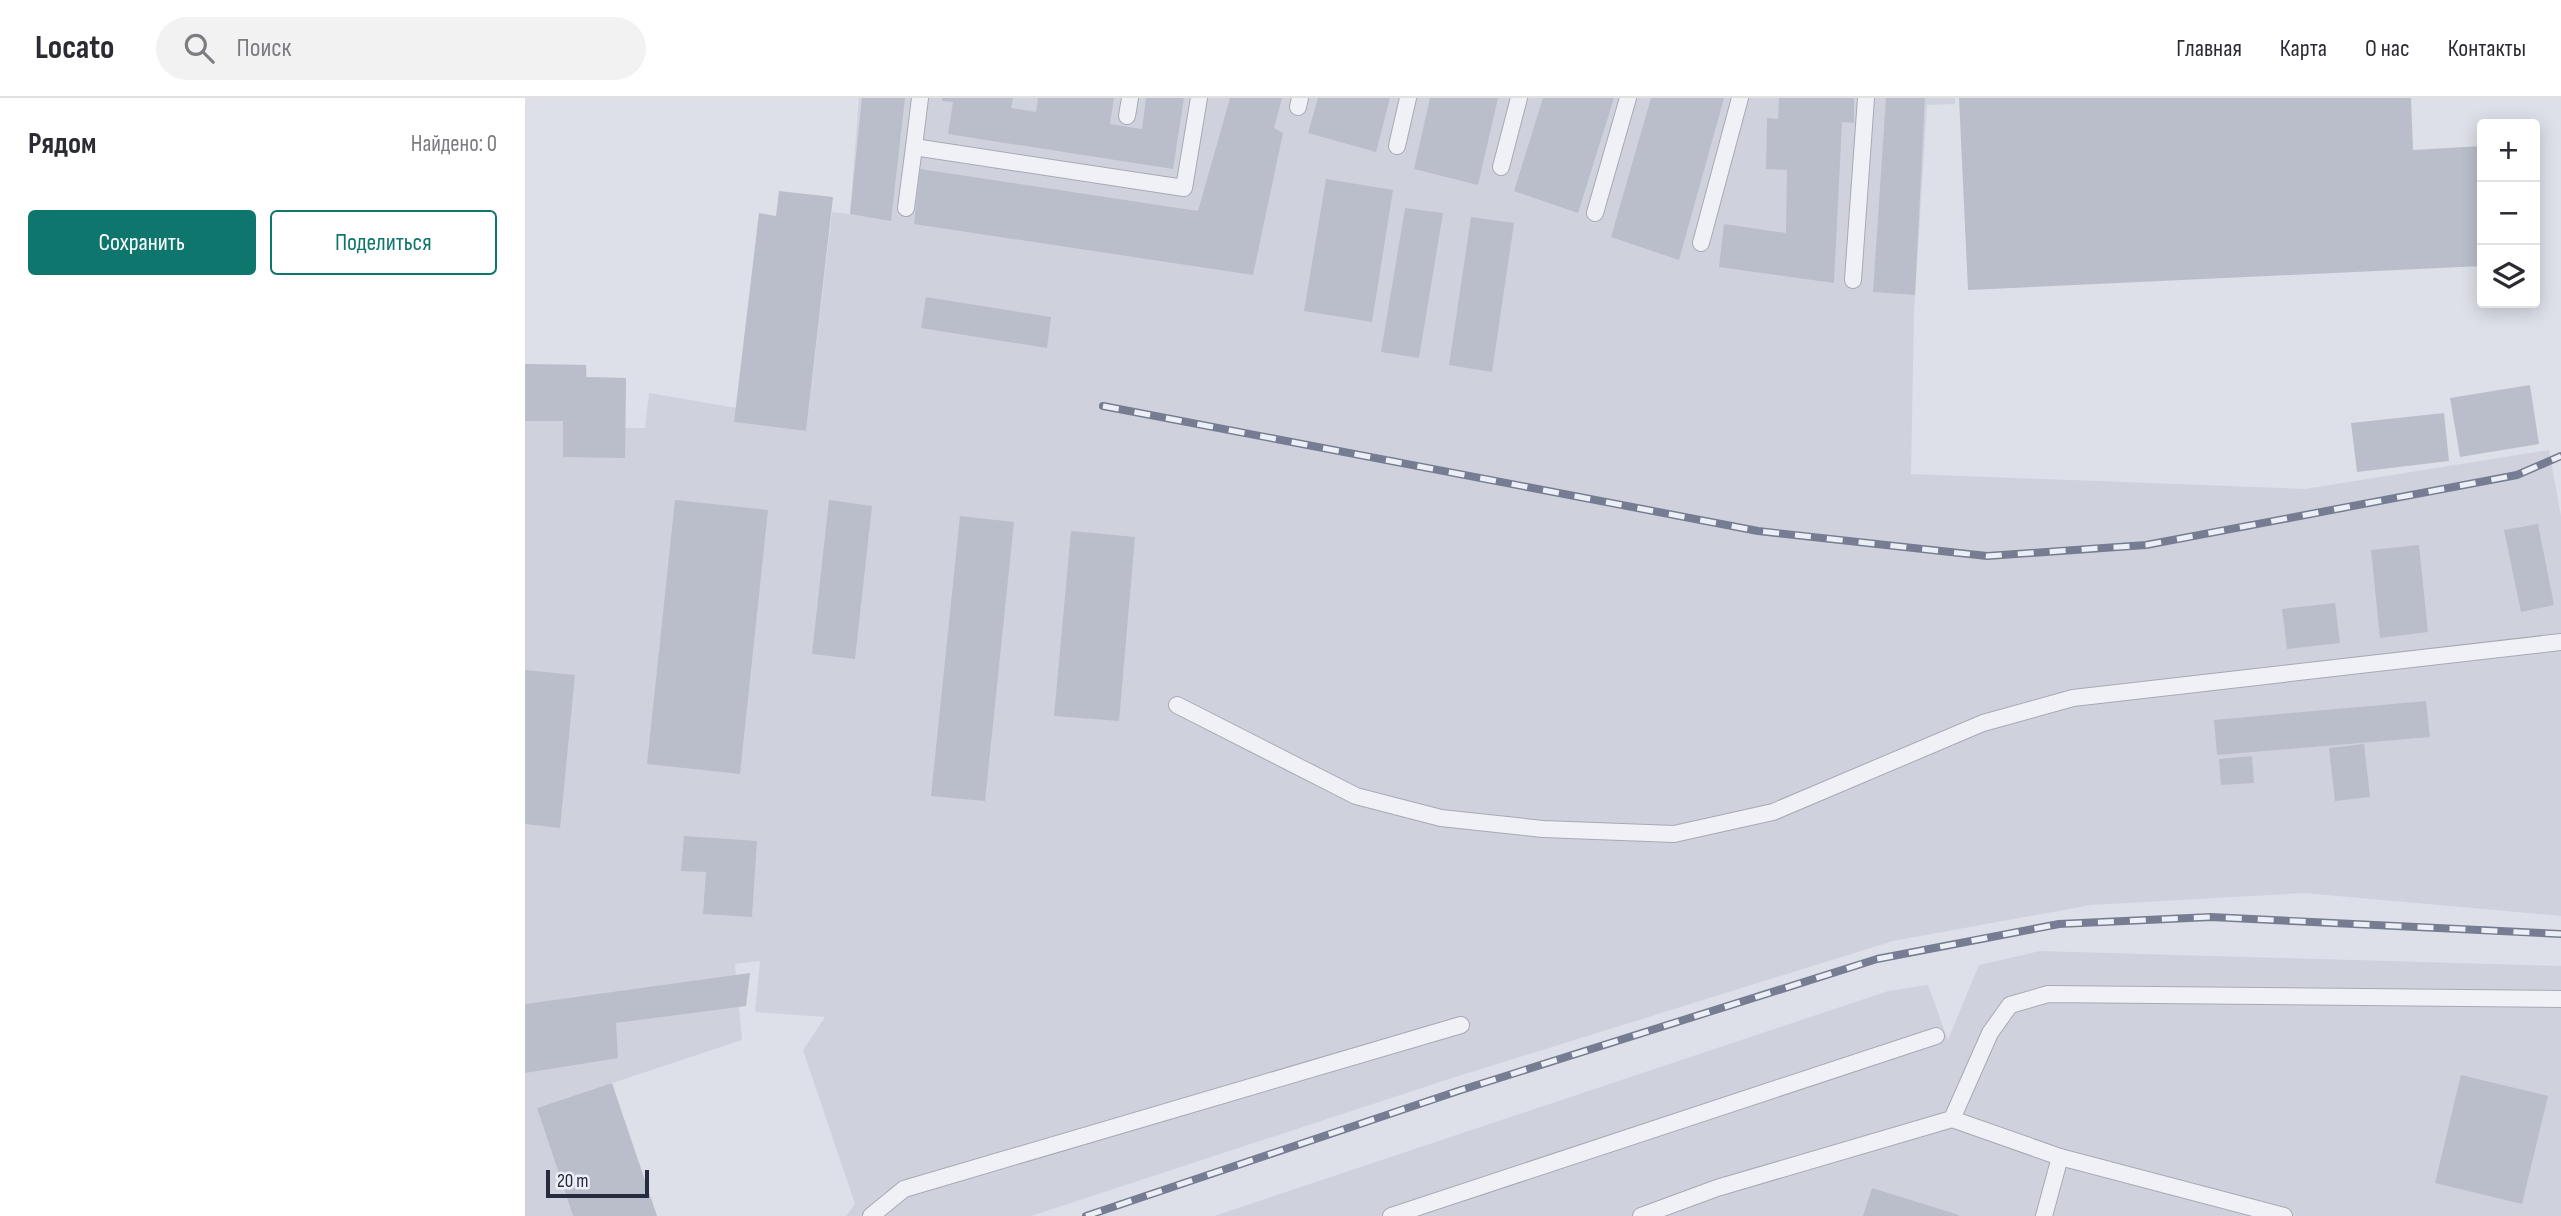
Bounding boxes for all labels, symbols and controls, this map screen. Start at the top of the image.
search box [156,17,646,80]
text: Locato [35,28,114,68]
icon: search [180,29,218,67]
text: Поиск [236,33,291,64]
text: Главная [2176,34,2242,63]
text: Карта [2280,34,2327,63]
text: О нас [2365,34,2410,63]
text: Контакты [2448,34,2526,63]
map controls [2477,119,2540,308]
button: + [2477,119,2540,182]
text: Рядом [28,126,96,162]
text: Найдено: 0 [411,130,497,158]
button: − [2477,182,2540,245]
button: Сохранить [28,210,256,275]
button: Поделиться [270,210,497,275]
button: layers [2477,245,2540,308]
scale bar [546,1167,649,1199]
text: 20 m [557,1170,589,1193]

